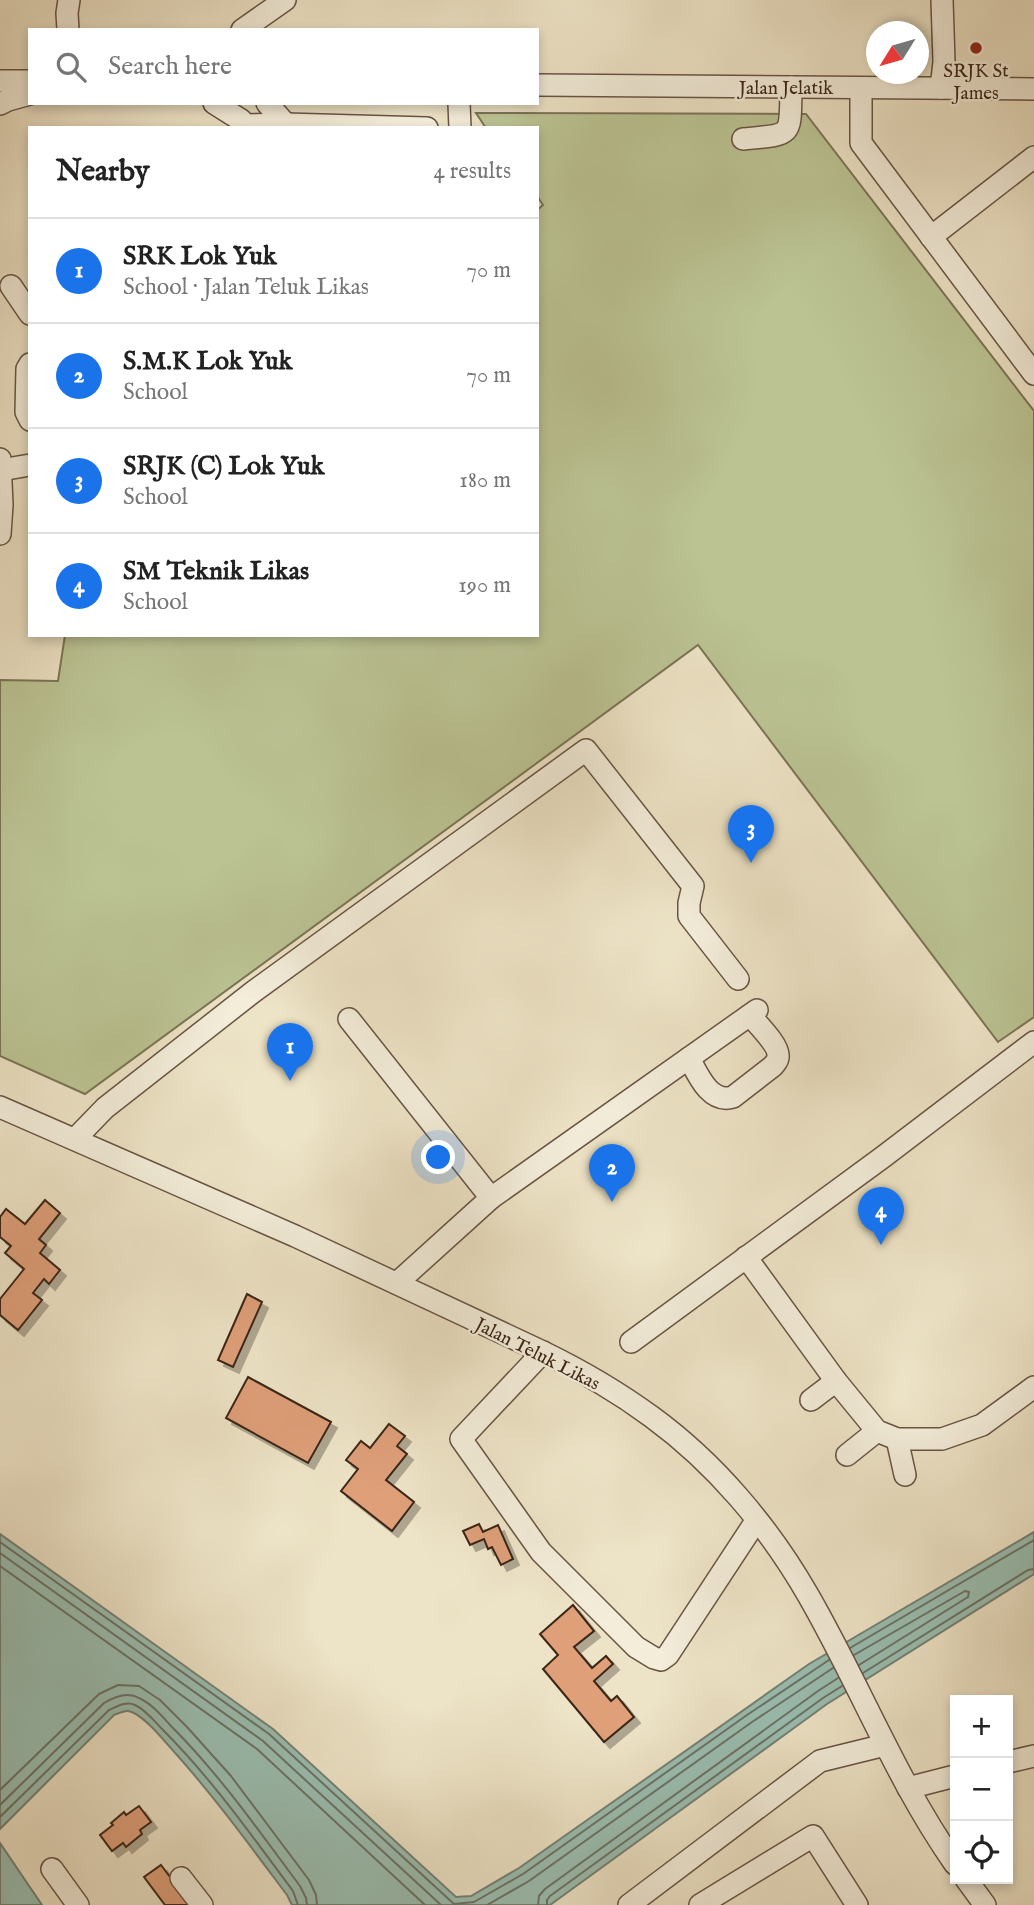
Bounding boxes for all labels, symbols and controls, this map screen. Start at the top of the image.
north arrow [866,21,929,84]
search box [28,28,539,105]
marker: SRJK St James [968,40,984,56]
icon: search [52,48,90,86]
text: Search here [108,50,232,83]
place label: SRJK St James [943,60,1009,106]
street label: Jalan Jelatik [737,77,834,101]
text: Nearby [56,153,149,191]
text: 4 results [433,157,511,186]
text: SRK Lok Yuk [123,240,277,273]
text: 1 [75,256,83,285]
text: 70 m [466,256,511,285]
text: School · Jalan Teluk Likas [123,273,369,302]
text: S.M.K Lok Yuk [123,345,292,378]
text: 2 [74,361,84,390]
text: 70 m [466,361,511,390]
text: School [123,378,188,407]
text: SRJK (C) Lok Yuk [123,450,324,483]
text: 3 [75,466,83,495]
text: 180 m [459,466,511,495]
text: School [123,483,188,512]
text: SM Teknik Likas [123,555,309,588]
text: 4 [73,571,85,600]
text: 190 m [458,571,511,600]
text: School [123,588,188,617]
pin: 3 [728,805,774,863]
pin: 1 [267,1023,313,1081]
your location [421,1140,455,1174]
pin: 2 [589,1144,635,1202]
pin: 4 [858,1187,904,1245]
street label: Jalan Teluk Likas [469,1312,604,1397]
map controls [950,1695,1013,1884]
button: + [950,1695,1013,1758]
button: − [950,1758,1013,1821]
button: locate [950,1821,1013,1884]

